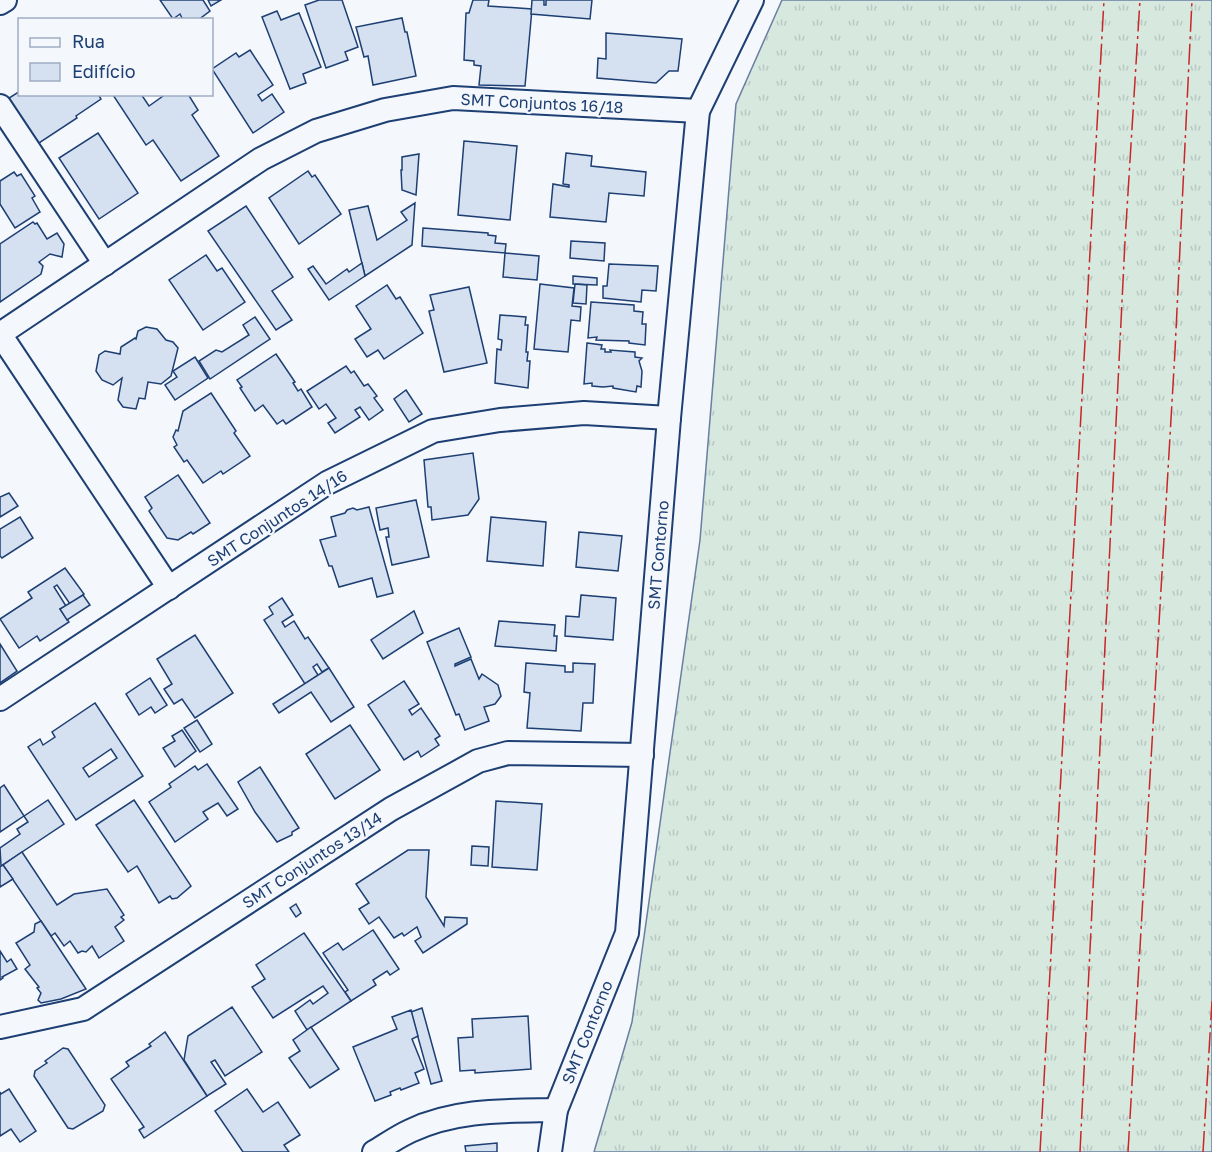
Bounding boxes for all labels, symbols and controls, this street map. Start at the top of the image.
legend [18,18,213,96]
text: Rua [72,30,105,52]
text: Edifício [72,60,136,82]
street label: SMT Conjuntos 16/18 [460,89,624,117]
street label: SMT Conjuntos 14/16 [203,465,351,571]
street label: SMT Contorno [643,499,673,611]
street label: SMT Conjuntos 13/14 [238,807,386,913]
street label: SMT Contorno [557,977,617,1087]

